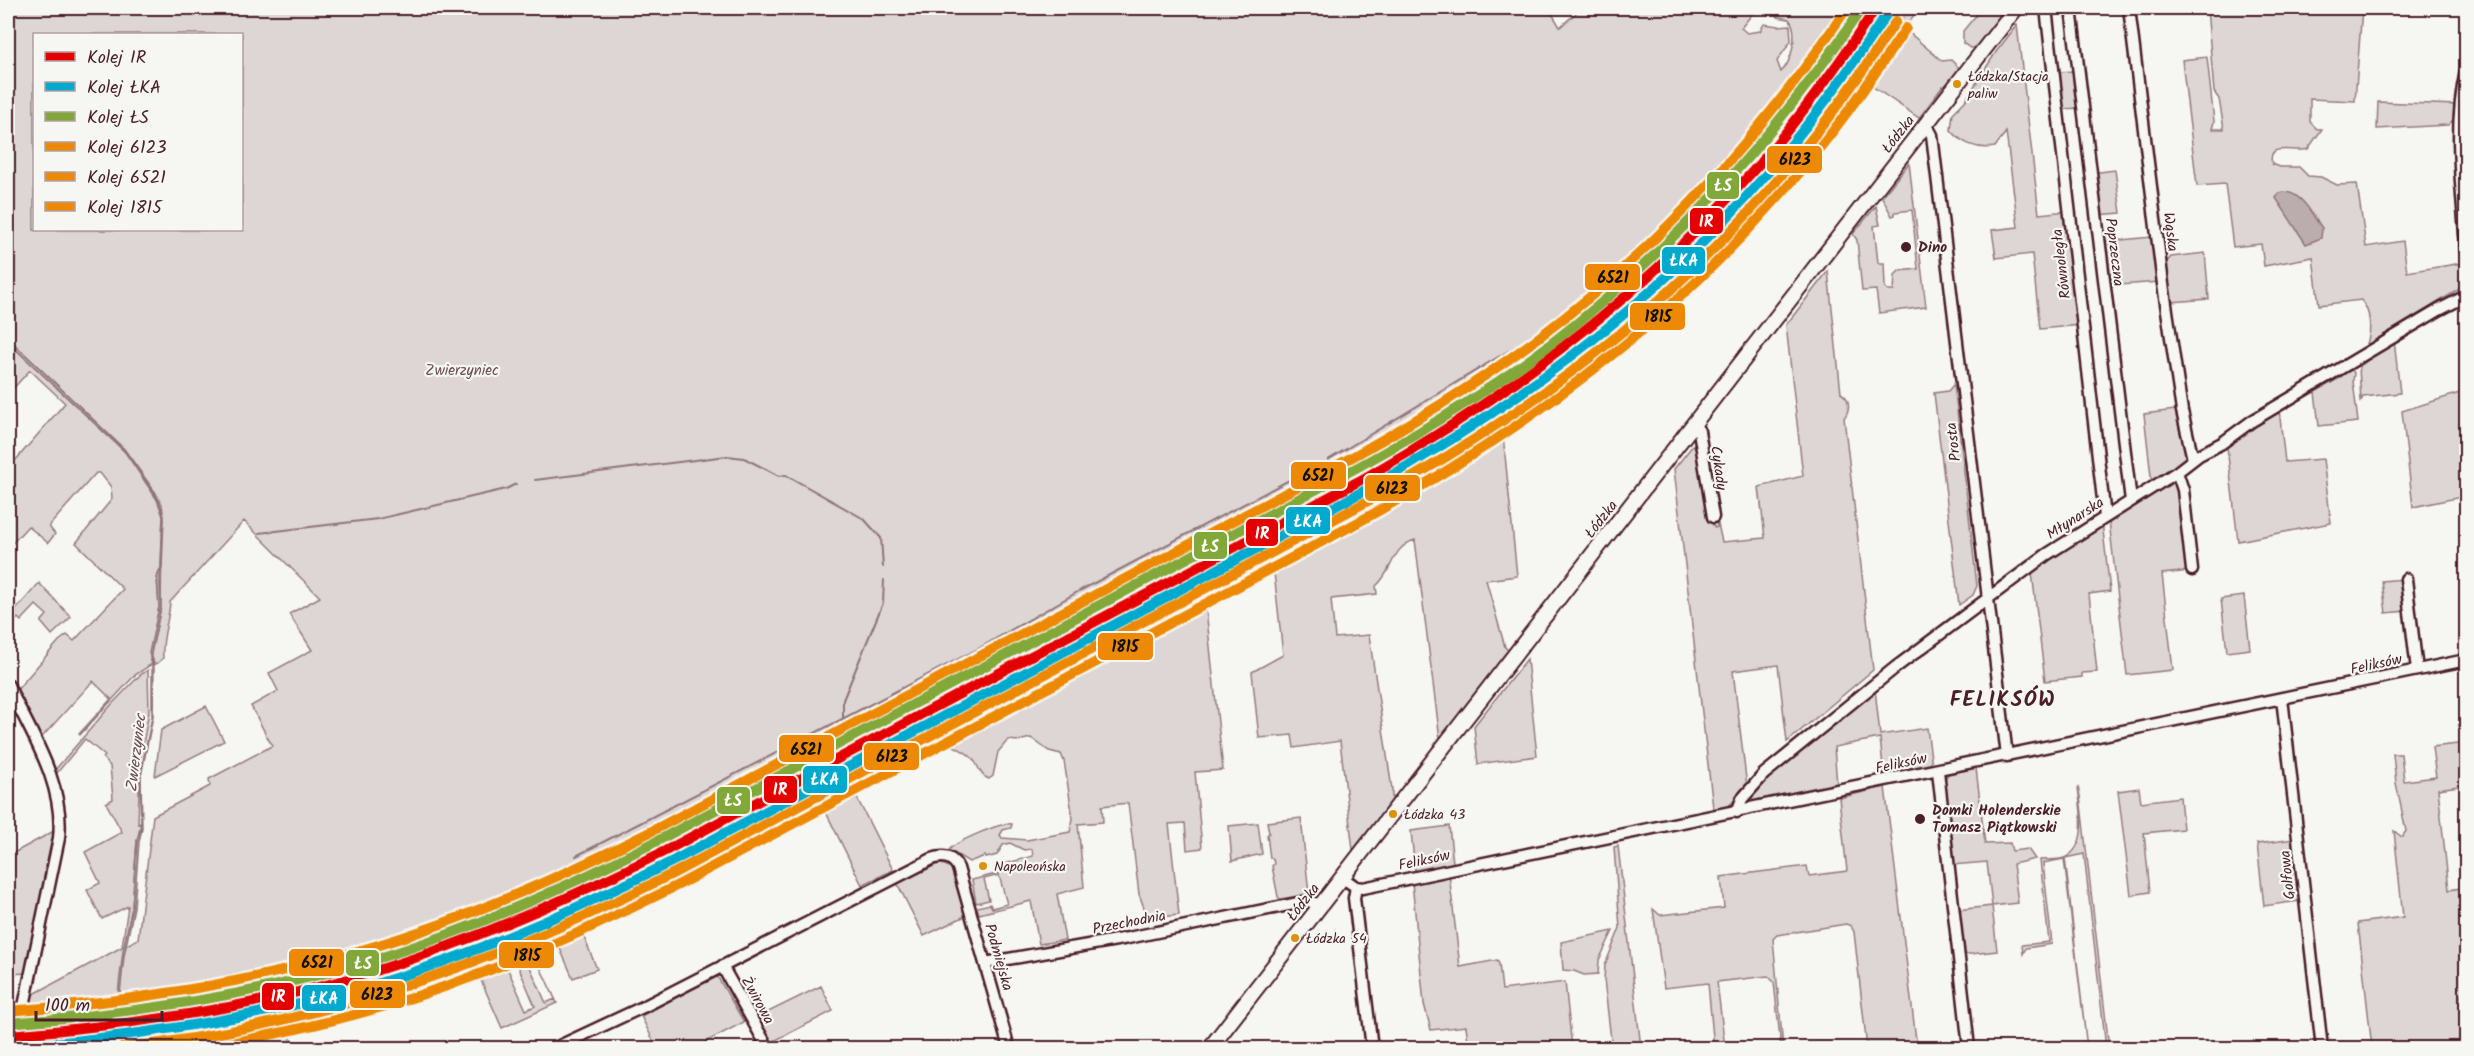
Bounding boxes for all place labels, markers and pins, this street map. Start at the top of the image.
place label: Łódzka/Stacja paliw [1967,66,2049,105]
marker: Łódzka/Stacja paliw [1951,78,1963,90]
place label: Dino [1918,236,1947,260]
marker: Dino [1899,240,1913,254]
place label: Domki Holenderskie Tomasz Piątkowski [1932,799,2062,840]
place label: Łódzka 43 [1404,804,1465,826]
marker: Łódzka 43 [1387,808,1399,820]
marker: Domki Holenderskie Tomasz Piątkowski [1913,812,1927,826]
place label: Napoleońska [994,856,1066,878]
marker: Napoleońska [977,860,989,872]
place label: Łódzka 54 [1306,928,1367,950]
marker: Łódzka 54 [1289,932,1301,944]

